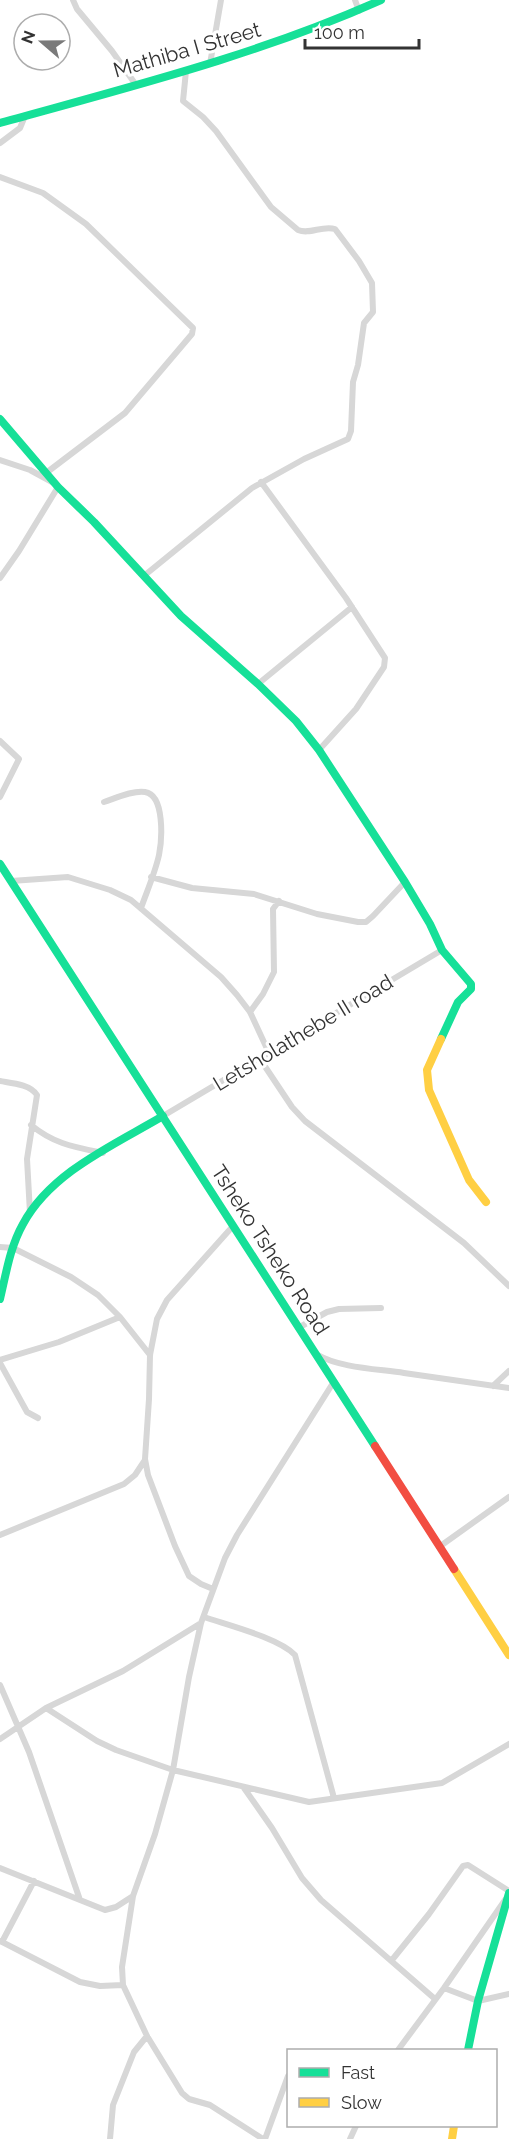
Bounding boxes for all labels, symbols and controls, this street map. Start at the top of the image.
north arrow [12,12,72,72]
scale bar [305,12,419,50]
street label: Mathiba I Street [110,17,263,82]
text: 100 m [314,22,365,43]
text: N [17,28,39,46]
street label: Letsholathebe II road [208,969,397,1096]
street label: Tsheko Tsheko Road [206,1160,335,1339]
legend [287,2049,497,2127]
text: Fast [341,2062,375,2083]
text: Slow [341,2092,382,2113]

